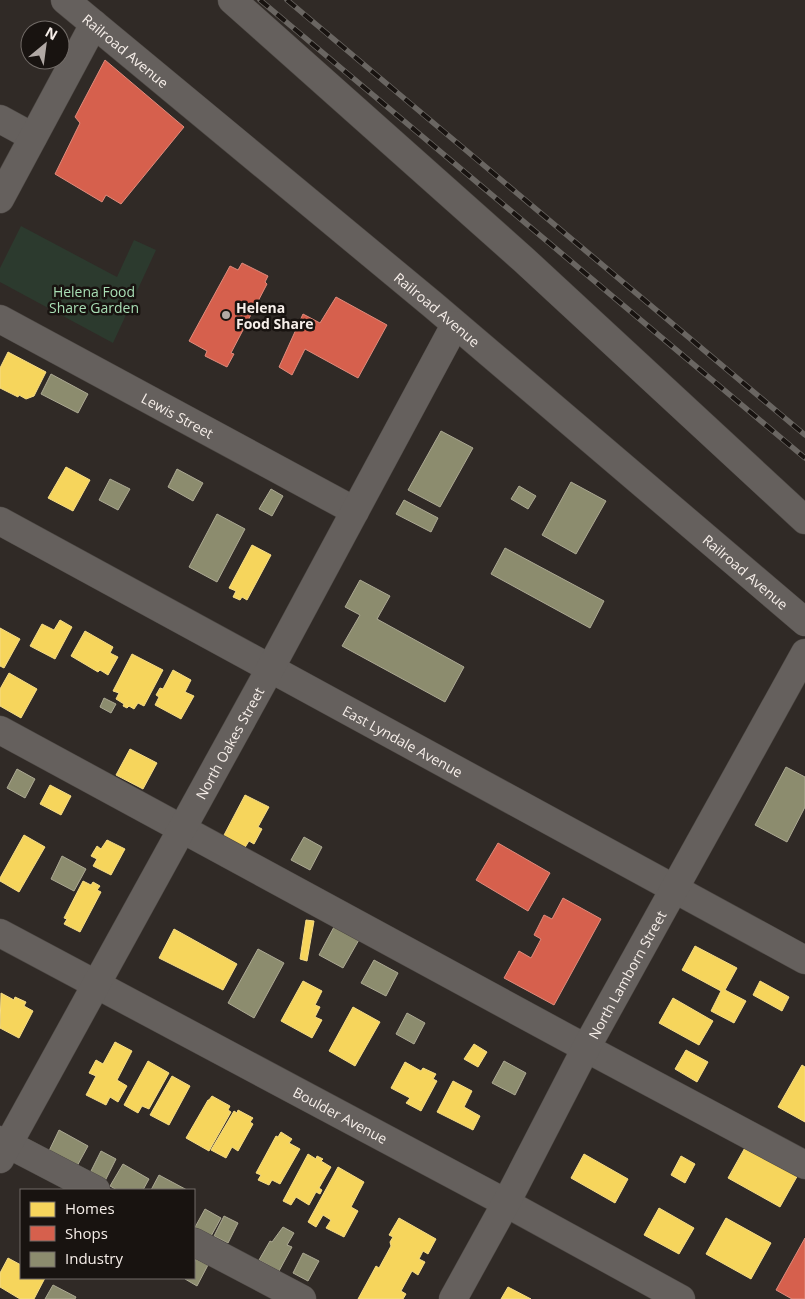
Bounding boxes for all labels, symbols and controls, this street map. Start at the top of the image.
street label: Railroad Avenue [79,9,173,92]
north arrow [20,20,70,70]
text: N [42,22,61,44]
street label: Railroad Avenue [391,268,484,351]
park label: Helena Food Share Garden [49,282,139,317]
place label: Helena Food Share [236,298,314,333]
marker: Helena Food Share [220,309,232,321]
street label: Lewis Street [138,388,217,442]
street label: Railroad Avenue [699,530,793,613]
street label: North Oakes Street [191,684,268,802]
street label: East Lyndale Avenue [340,700,466,781]
street label: North Lamborn Street [583,907,670,1042]
street label: Boulder Avenue [290,1082,391,1148]
legend [20,1189,195,1279]
text: Homes [65,1198,115,1218]
text: Shops [65,1223,108,1243]
text: Industry [65,1248,123,1268]

